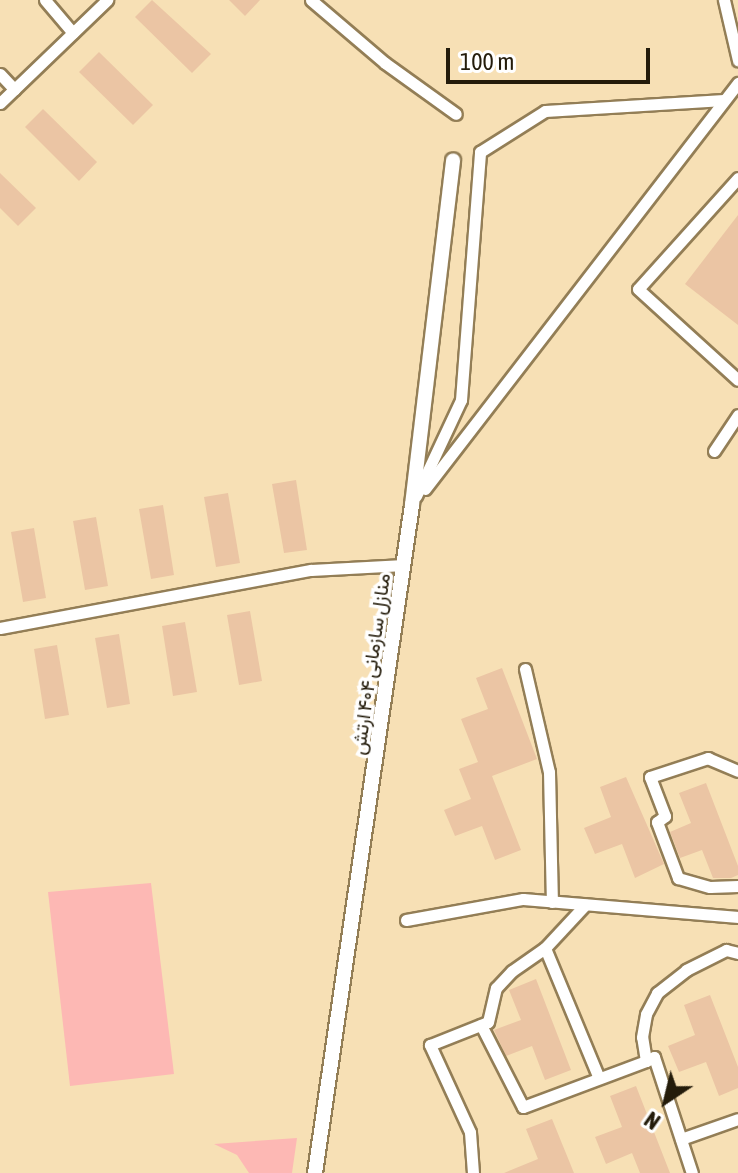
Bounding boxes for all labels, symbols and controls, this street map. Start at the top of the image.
scale bar [450,32,654,82]
text: 100 m [460,48,514,75]
street label: منازل سازمانی ۴۰۴ ارتش [345,572,395,756]
north arrow [626,1061,706,1141]
text: N [639,1106,665,1135]

